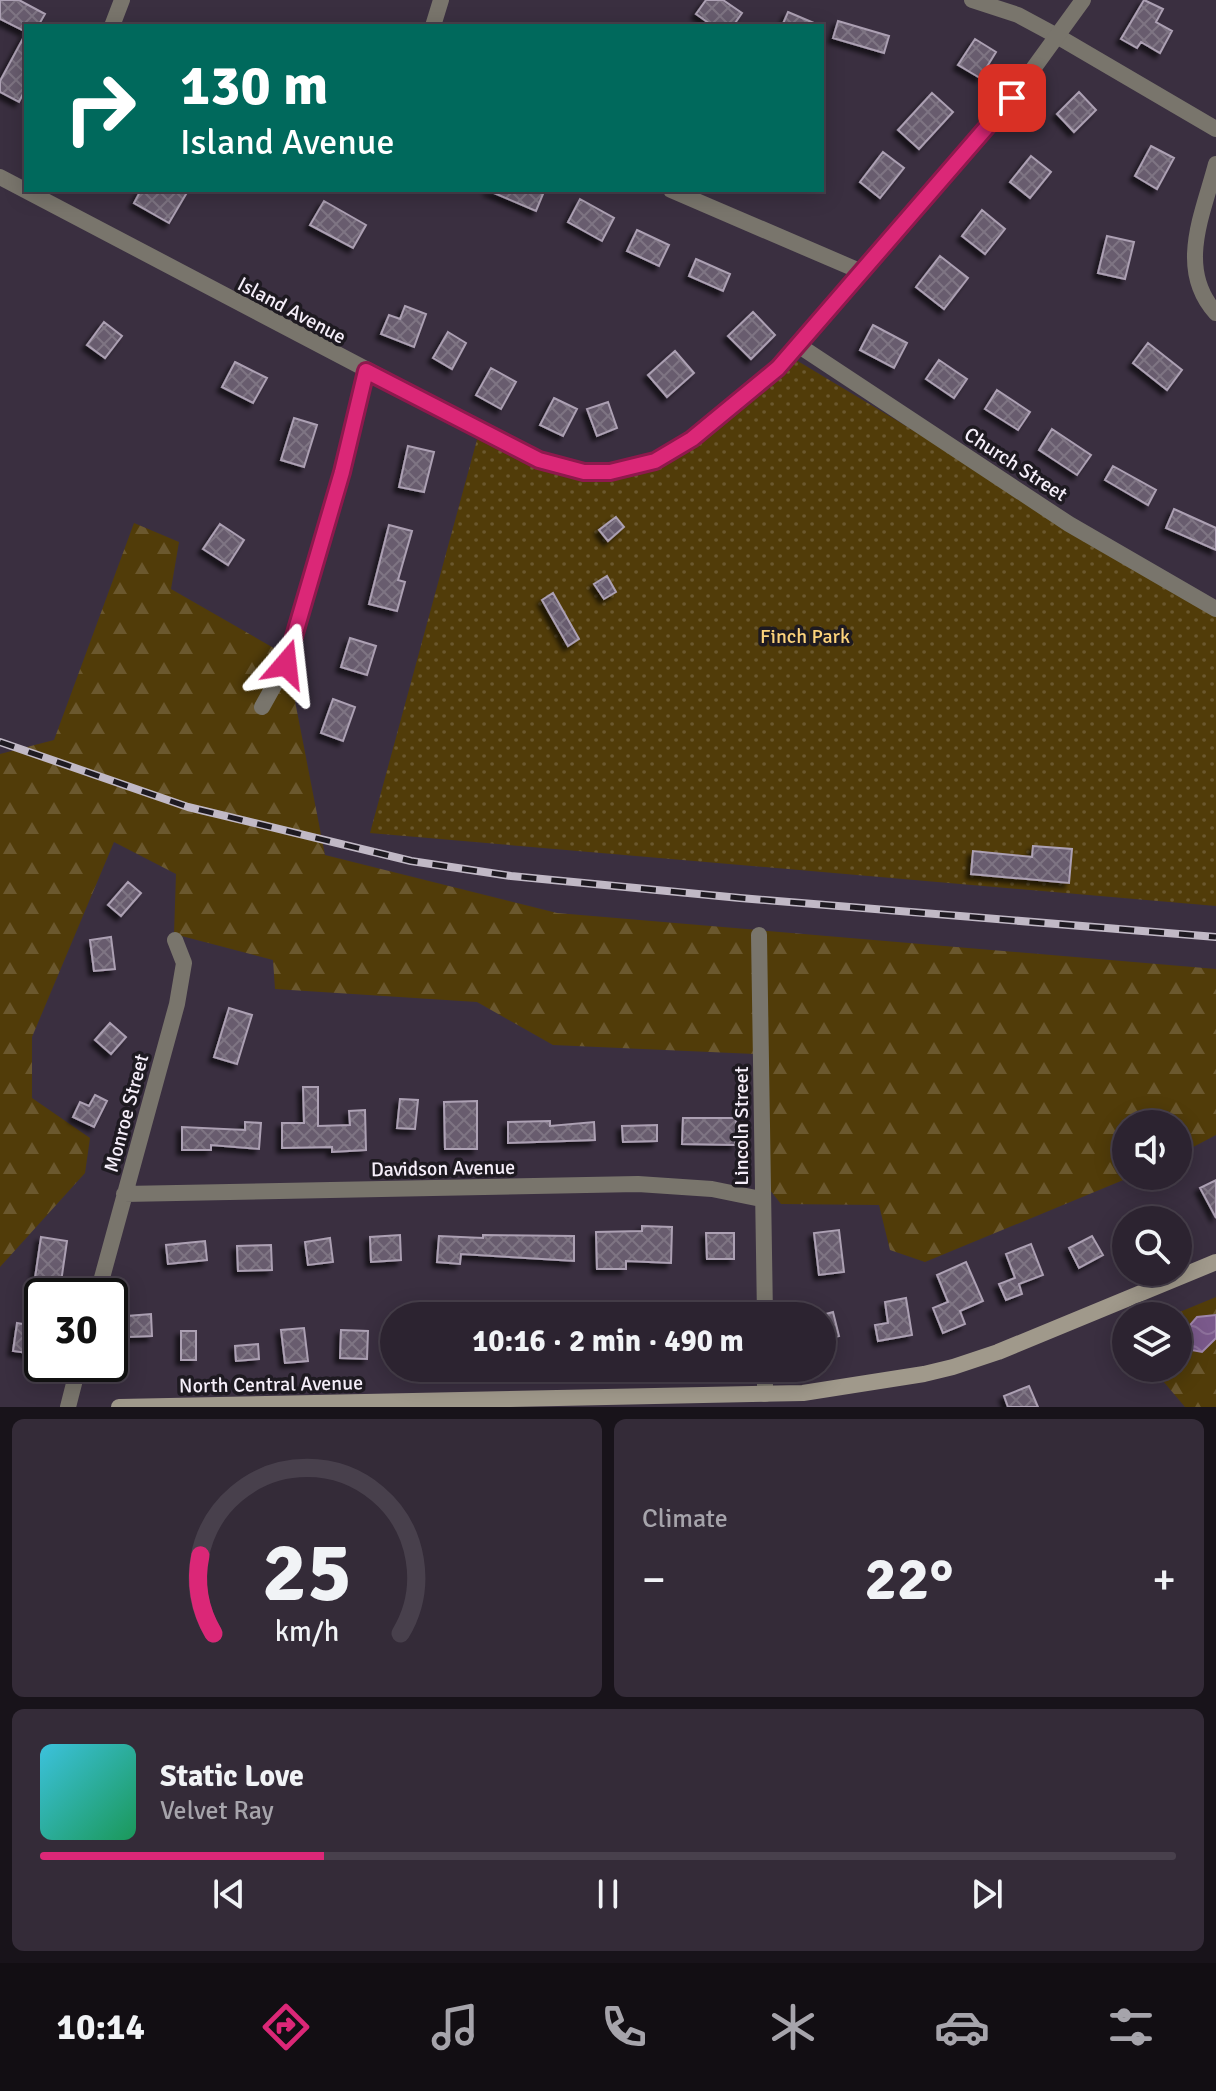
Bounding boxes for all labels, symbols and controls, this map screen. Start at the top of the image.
text: 130 m [180,51,328,120]
icon: right [48,56,152,160]
pin [978,64,1046,132]
icon: arrive [990,76,1034,120]
text: Island Avenue [180,120,394,165]
street label: Island Avenue [233,271,350,349]
street label: Church Street [960,422,1072,507]
position arrow [244,622,328,706]
park label: Finch Park [760,624,850,649]
street label: Monroe Street [99,1051,154,1175]
street label: Lincoln Street [729,1066,754,1186]
map controls [1112,1110,1192,1382]
button: sound [1112,1110,1192,1190]
street label: Davidson Avenue [371,1155,515,1182]
button: search [1112,1206,1192,1286]
speed limit sign: 30 [24,1278,128,1382]
button: layers [1112,1302,1192,1382]
text: 10:16 · 2 min · 490 m [472,1323,744,1360]
street label: North Central Avenue [179,1370,363,1399]
text: Climate [642,1503,728,1535]
text: 25 [262,1522,352,1624]
text: 22° [865,1543,953,1617]
text: − [642,1553,666,1607]
text: + [1152,1553,1176,1607]
text: km/h [275,1614,339,1649]
text: Static Love [160,1758,304,1795]
text: Velvet Ray [160,1795,274,1827]
icon: previous [207,1872,251,1916]
icon: pause [586,1872,630,1916]
icon: next [965,1872,1009,1916]
icon: directions [258,1999,314,2055]
icon: music [427,1999,483,2055]
icon: phone [596,1999,652,2055]
icon: climate [765,1999,821,2055]
icon: car [934,1999,990,2055]
icon: filters [1103,1999,1159,2055]
text: 10:14 [57,2005,145,2050]

